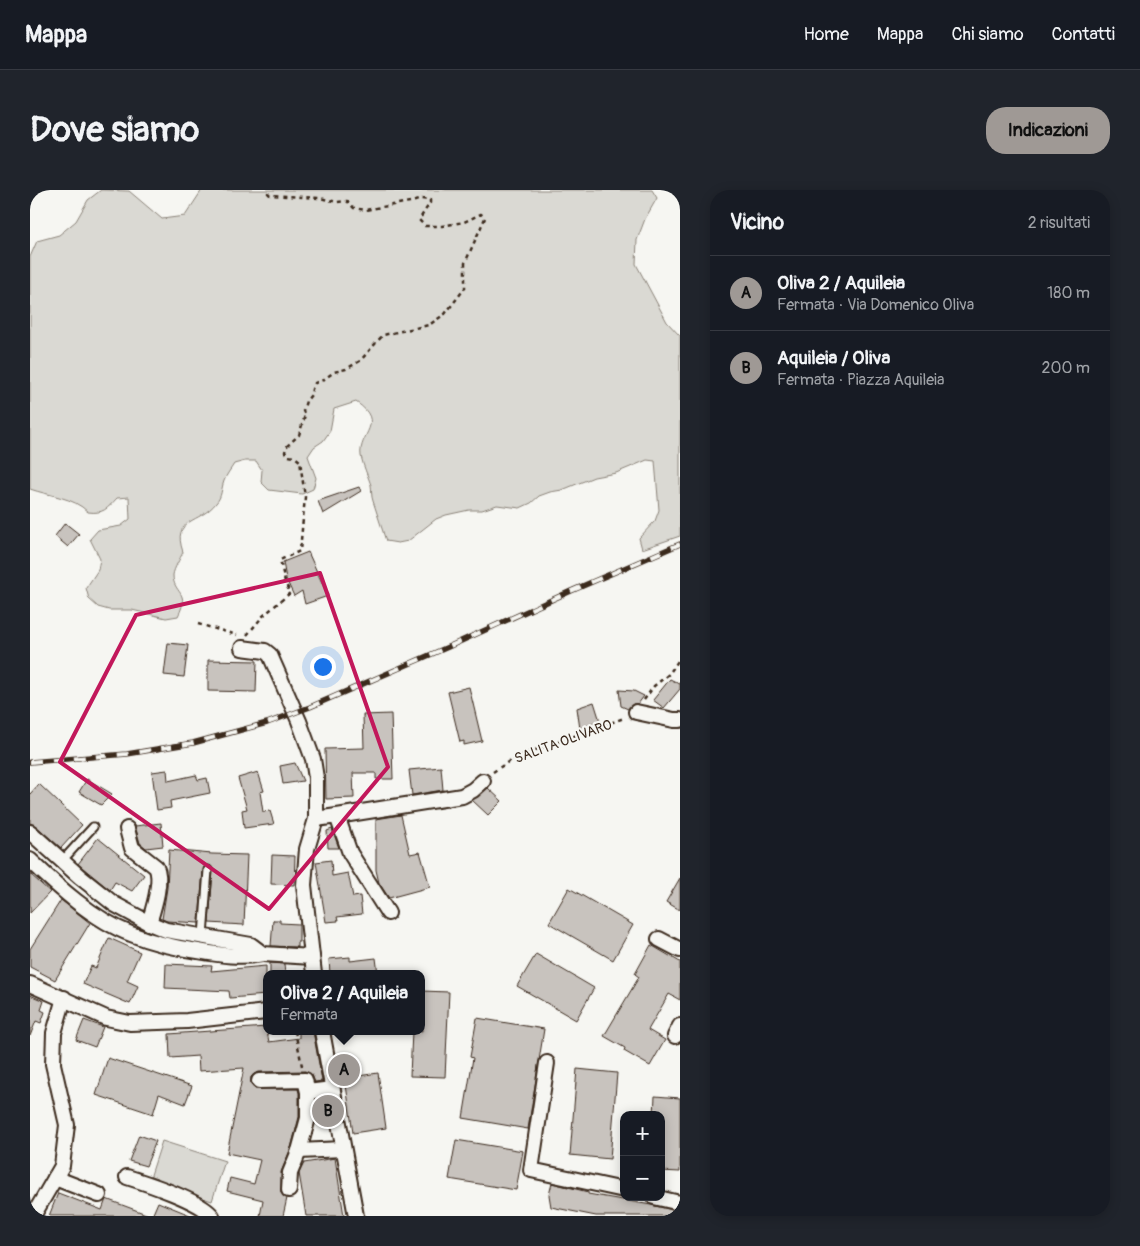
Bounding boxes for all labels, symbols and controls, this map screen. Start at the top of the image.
text: Mappa [25,20,87,49]
text: Home [803,23,849,46]
text: Mappa [877,23,923,46]
text: Chi siamo [951,23,1024,46]
text: Contatti [1052,23,1115,46]
button: Indicazioni [986,107,1110,154]
text: Dove siamo [30,108,199,152]
text: Vicino [730,209,784,236]
text: 2 risultati [1028,213,1090,233]
text: Oliva 2 / Aquileia [777,271,905,295]
text: A [741,283,751,303]
text: 180 m [1047,283,1090,303]
text: Fermata · Via Domenico Oliva [777,295,974,315]
text: Aquileia / Oliva [777,346,890,370]
text: B [741,358,751,378]
text: 200 m [1042,358,1090,378]
text: Fermata · Piazza Aquileia [777,370,944,390]
your location [310,654,336,680]
street label: SALITA OLIVARO [512,716,614,767]
popup [263,970,425,1035]
text: Oliva 2 / Aquileia [280,981,408,1005]
text: Fermata [280,1005,338,1025]
pin: A [328,1051,360,1089]
pin: B [312,1092,344,1130]
map controls [620,1111,665,1201]
button: + [620,1111,665,1156]
button: − [620,1156,665,1201]

